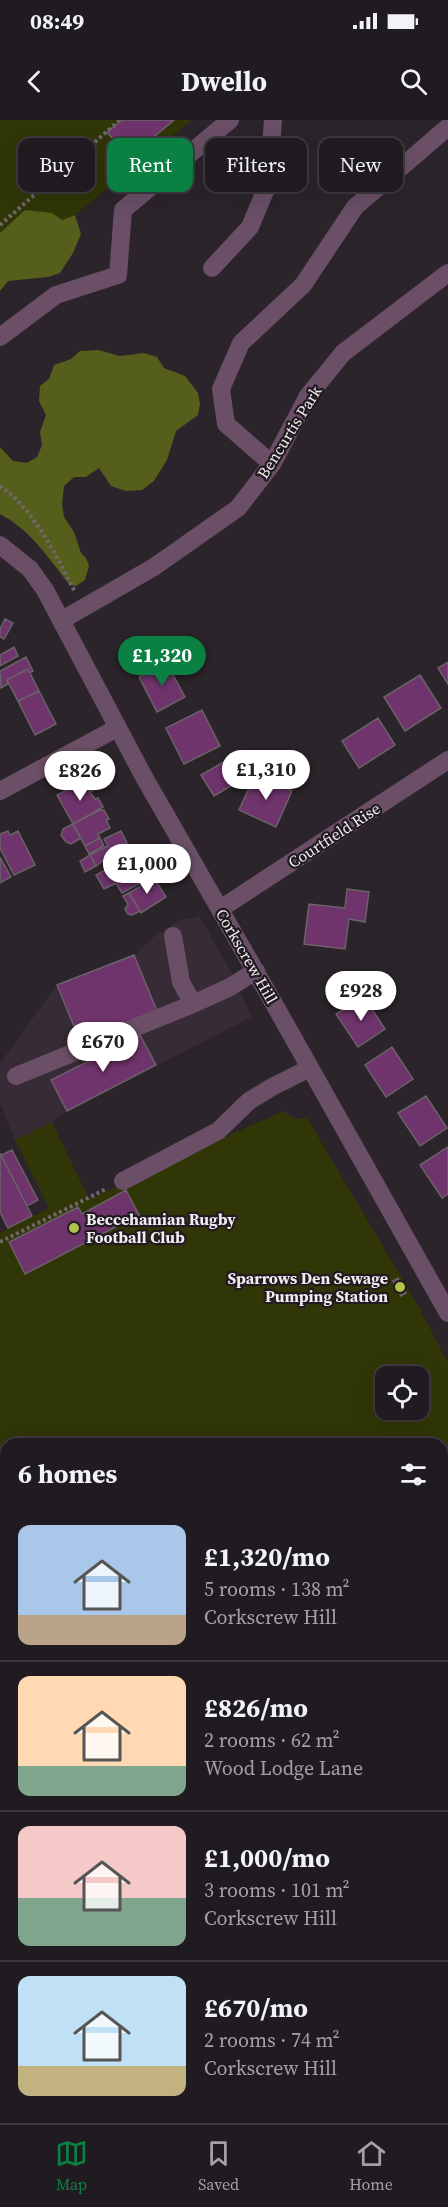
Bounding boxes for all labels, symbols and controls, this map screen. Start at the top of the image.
text: 08:49 [30,6,84,36]
text: Dwello [181,63,267,100]
icon: back [18,65,51,98]
icon: search [397,65,430,98]
chip: Buy [18,138,95,192]
chip: Rent [107,138,193,192]
chip: Filters [205,138,307,192]
chip: New [319,138,403,192]
street label: Bencurtis Park [252,381,326,483]
pin: £1,320 [113,636,211,687]
text: £1,320 [132,641,192,669]
pin: £1,310 [217,750,315,801]
pin: £826 [44,751,116,802]
text: £1,310 [236,755,296,783]
text: £826 [58,756,102,784]
street label: Courtfield Rise [284,797,384,873]
pin: £1,000 [98,844,196,895]
text: £1,000 [117,849,177,877]
street label: Corkscrew Hill [211,904,283,1008]
pin: £928 [325,971,397,1022]
text: £928 [339,976,383,1004]
pin: £670 [67,1022,139,1073]
text: £670 [81,1027,125,1055]
place label: Beccehamian Rugby Football Club [86,1208,236,1248]
marker: Beccehamian Rugby Football Club [67,1221,81,1235]
place label: Sparrows Den Sewage Pumping Station [228,1267,388,1307]
marker: Sparrows Den Sewage Pumping Station [393,1280,407,1294]
map controls [375,1366,429,1420]
button: locate [375,1366,429,1420]
text: 6 homes [18,1456,117,1492]
icon: filters [397,1458,430,1491]
text: £1,320/mo [204,1539,330,1575]
icon: home [66,1549,138,1621]
text: 5 rooms · 138 m² [204,1575,350,1603]
text: Corkscrew Hill [204,1603,337,1631]
text: £826/mo [204,1690,308,1726]
icon: home [66,1700,138,1772]
text: 2 rooms · 62 m² [204,1726,340,1754]
text: Wood Lodge Lane [204,1754,363,1782]
text: £1,000/mo [204,1840,330,1876]
icon: home [66,1850,138,1922]
text: 3 rooms · 101 m² [204,1876,350,1904]
text: Corkscrew Hill [204,1904,337,1932]
text: £670/mo [204,1990,308,2026]
icon: home [66,2000,138,2072]
text: 2 rooms · 74 m² [204,2026,340,2054]
text: Corkscrew Hill [204,2054,337,2082]
tab: Map [55,2137,88,2195]
tab: Saved [198,2137,239,2195]
tab: Home [349,2137,393,2195]

